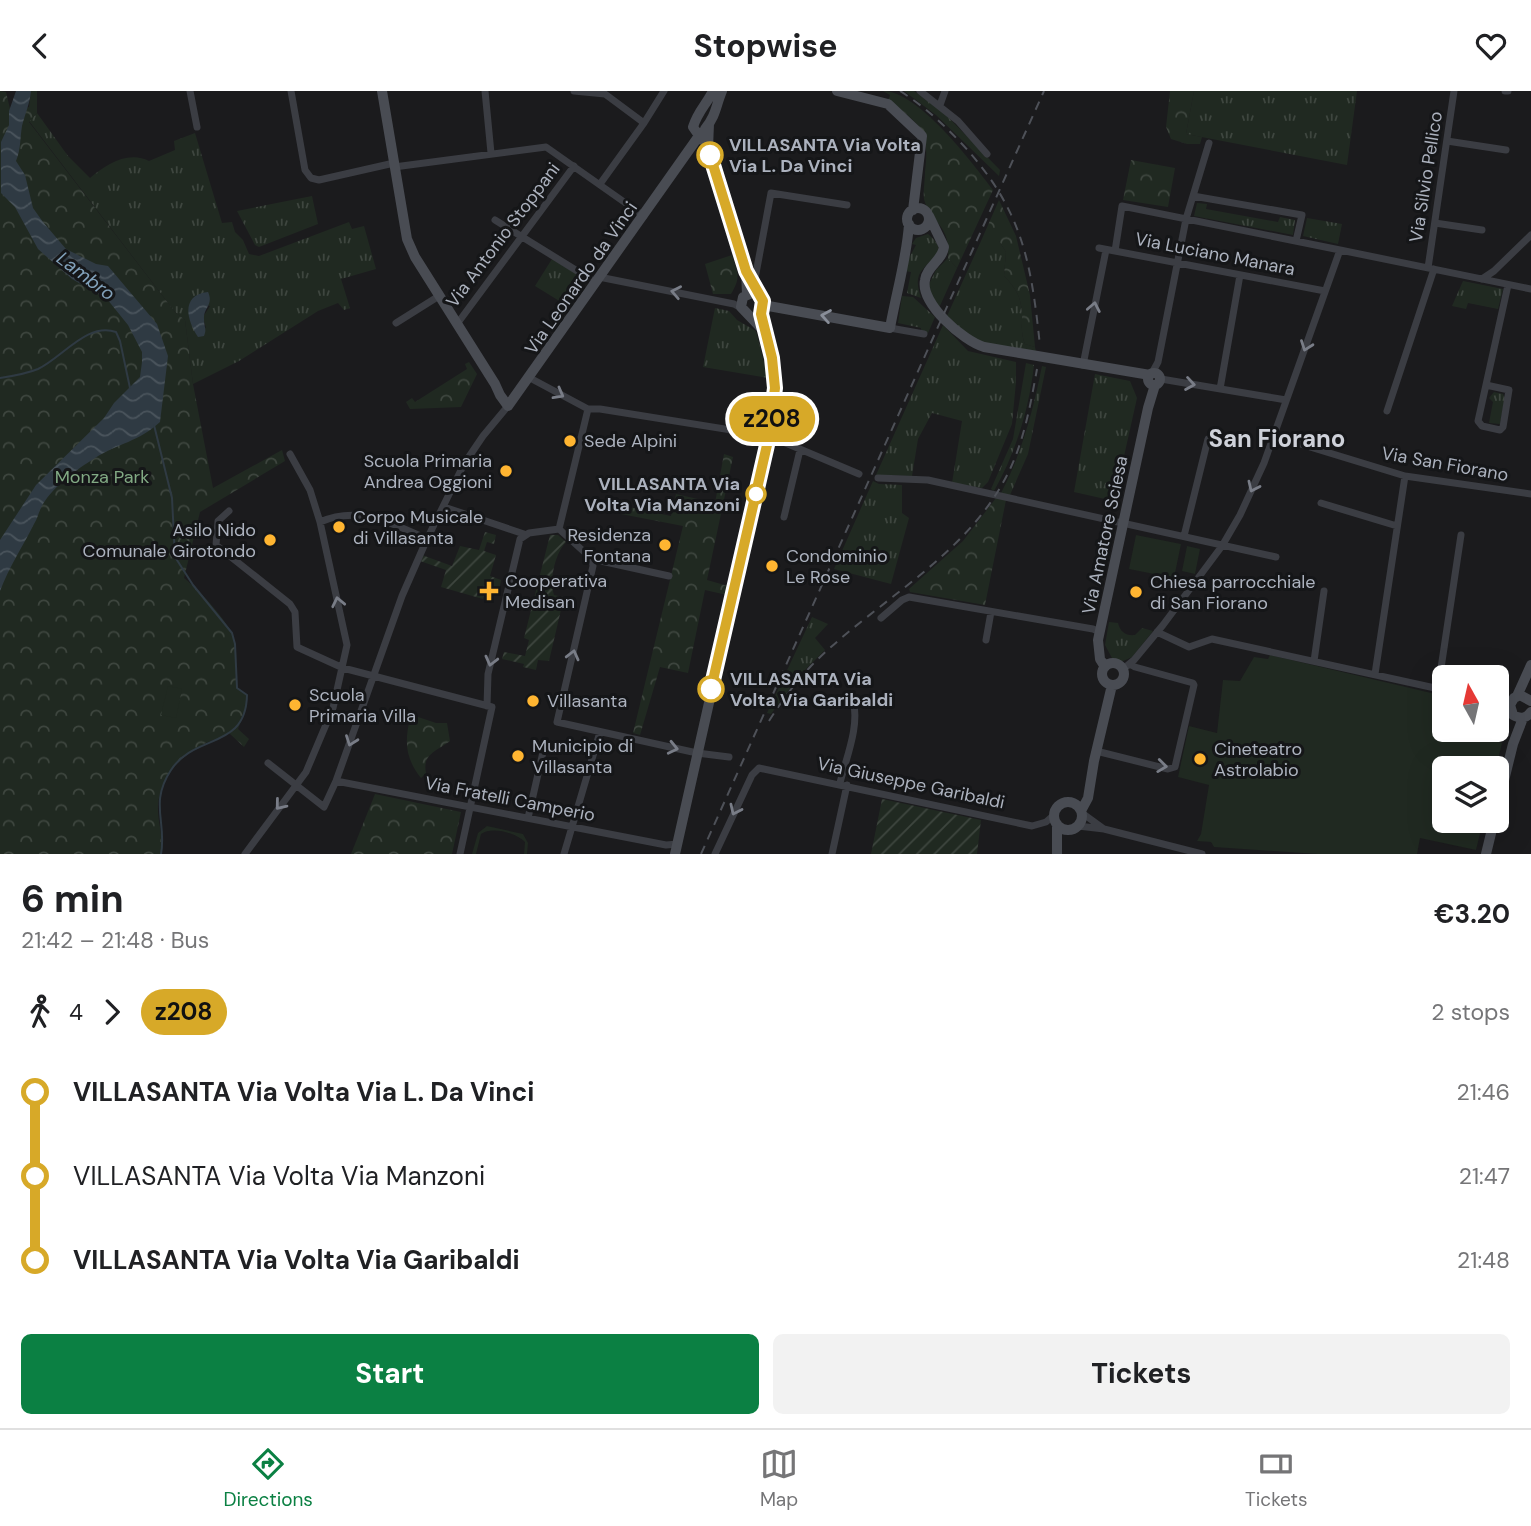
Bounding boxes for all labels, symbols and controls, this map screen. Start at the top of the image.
text: Stopwise [694,25,838,67]
icon: back [21,27,59,65]
icon: heart [1472,27,1510,65]
street label: Via Silvio Pellico [1404,110,1448,244]
place label: VILLASANTA Via Volta Via L. Da Vinci [729,133,921,178]
marker: VILLASANTA Via Volta Via L. Da Vinci [697,142,723,168]
street label: Via Antonio Stoppani [441,158,565,312]
street label: Via Leonardo da Vinci [519,197,643,359]
street label: Via Luciano Manara [1133,227,1297,281]
water label: Lambro [52,246,120,306]
one-way arrow [670,285,682,300]
one-way arrow [1086,301,1101,313]
one-way arrow [820,310,832,325]
one-way arrow [1300,339,1314,351]
one-way arrow [1184,376,1196,391]
one-way arrow [552,385,564,399]
line badge: z208 [723,396,821,442]
text: z208 [743,403,801,434]
district label: San Fiorano [1209,423,1345,454]
place label: Sede Alpini [584,429,677,453]
marker: Sede Alpini [562,433,578,449]
street label: Via San Fiorano [1380,441,1510,487]
place label: Scuola Primaria Andrea Oggioni [364,449,492,494]
street label: Via Amatore Sciesa [1076,454,1134,616]
marker: Scuola Primaria Andrea Oggioni [498,463,514,479]
park label: Monza Park [55,465,149,489]
place label: VILLASANTA Via Volta Via Manzoni [584,472,740,517]
one-way arrow [1247,480,1261,492]
marker: VILLASANTA Via Volta Via Manzoni [746,484,766,504]
place label: Corpo Musicale di Villasanta [353,505,483,550]
place label: Asilo Nido Comunale Girotondo [83,518,256,563]
marker: Corpo Musicale di Villasanta [331,519,347,535]
place label: Residenza Fontana [567,523,651,568]
marker: Asilo Nido Comunale Girotondo [262,532,278,548]
marker: Residenza Fontana [657,537,673,553]
place label: Condominio Le Rose [786,544,888,589]
marker: Condominio Le Rose [764,558,780,574]
place label: Cooperativa Medisan [505,569,607,614]
place label: Chiesa parrocchiale di San Fiorano [1150,570,1315,615]
marker: Cooperativa Medisan [479,581,499,601]
marker: Chiesa parrocchiale di San Fiorano [1128,584,1144,600]
one-way arrow [331,596,346,608]
one-way arrow [565,650,579,662]
one-way arrow [485,655,499,667]
north arrow [1432,665,1508,742]
map controls [1432,665,1509,833]
place label: VILLASANTA Via Volta Via Garibaldi [730,667,893,712]
marker: VILLASANTA Via Volta Via Garibaldi [698,676,724,702]
place label: Scuola Primaria Villa [309,683,416,728]
place label: Villasanta [547,689,627,713]
marker: Villasanta [525,693,541,709]
marker: Scuola Primaria Villa [287,697,303,713]
place label: Municipio di Villasanta [532,734,633,779]
one-way arrow [345,735,359,747]
place label: Cineteatro Astrolabio [1214,737,1302,782]
one-way arrow [667,739,679,754]
marker: Municipio di Villasanta [510,748,526,764]
street label: Via Giuseppe Garibaldi [815,751,1007,815]
marker: Cineteatro Astrolabio [1192,751,1208,767]
button: layers [1432,756,1509,833]
one-way arrow [1156,759,1168,774]
street label: Via Fratelli Camperio [423,771,597,827]
one-way arrow [276,798,289,810]
one-way arrow [729,803,743,815]
text: 6 min [21,874,124,924]
text: €3.20 [1434,897,1510,931]
text: 21:42 – 21:48 · Bus [21,925,209,955]
icon: walk [21,993,59,1031]
icon: forward [93,993,131,1031]
text: z208 [155,996,213,1027]
text: 4 [69,997,83,1027]
text: 2 stops [1431,997,1510,1027]
text: VILLASANTA Via Volta Via L. Da Vinci [73,1075,534,1109]
text: 21:46 [1457,1077,1510,1107]
text: VILLASANTA Via Volta Via Manzoni [73,1159,485,1193]
text: 21:47 [1459,1161,1510,1191]
text: VILLASANTA Via Volta Via Garibaldi [73,1243,520,1277]
text: 21:48 [1457,1245,1510,1275]
button: Start [21,1334,759,1414]
button: Tickets [773,1334,1510,1414]
tab: Directions [223,1445,313,1512]
tab: Map [760,1445,798,1512]
tab: Tickets [1245,1445,1308,1512]

